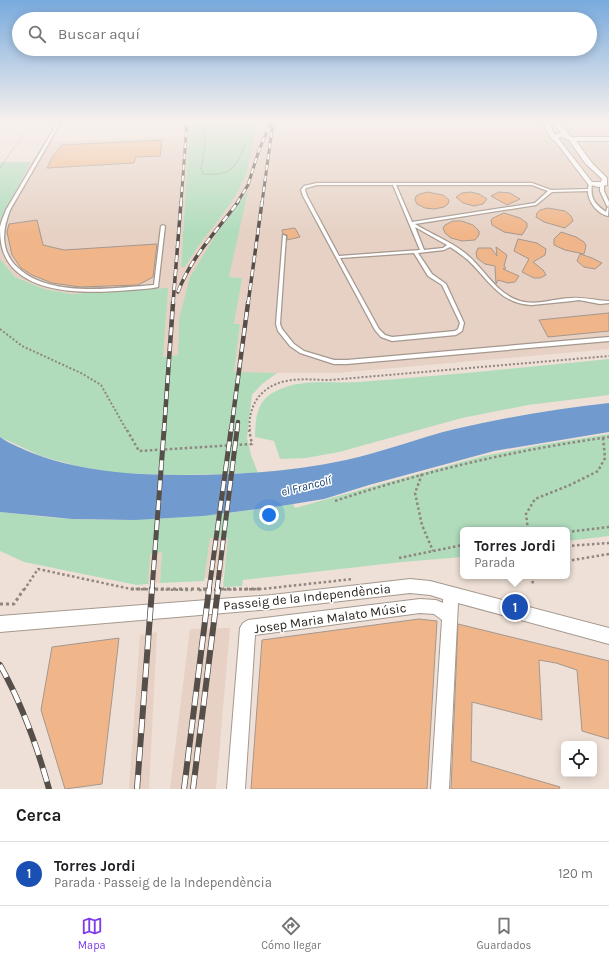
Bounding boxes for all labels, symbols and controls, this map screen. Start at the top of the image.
search box [12,12,597,56]
icon: search [26,23,48,45]
text: Buscar aquí [58,25,140,43]
water label: el Francolí [279,473,334,499]
your location [259,505,279,525]
popup [460,527,570,579]
text: Torres Jordi [474,537,556,555]
text: Parada [474,555,515,570]
street label: Passeig de la Independència [223,581,391,613]
pin: 1 [502,592,528,622]
street label: Josep Maria Malato Músic [253,600,407,636]
map controls [561,741,597,777]
button: locate [561,741,597,777]
text: Cerca [16,805,61,825]
text: Torres Jordi [54,857,136,875]
text: 1 [27,866,31,881]
text: 120 m [558,866,593,881]
text: Parada · Passeig de la Independència [54,875,272,890]
tab: Mapa [78,915,106,952]
tab: Cómo llegar [261,915,321,952]
tab: Guardados [477,915,531,952]

